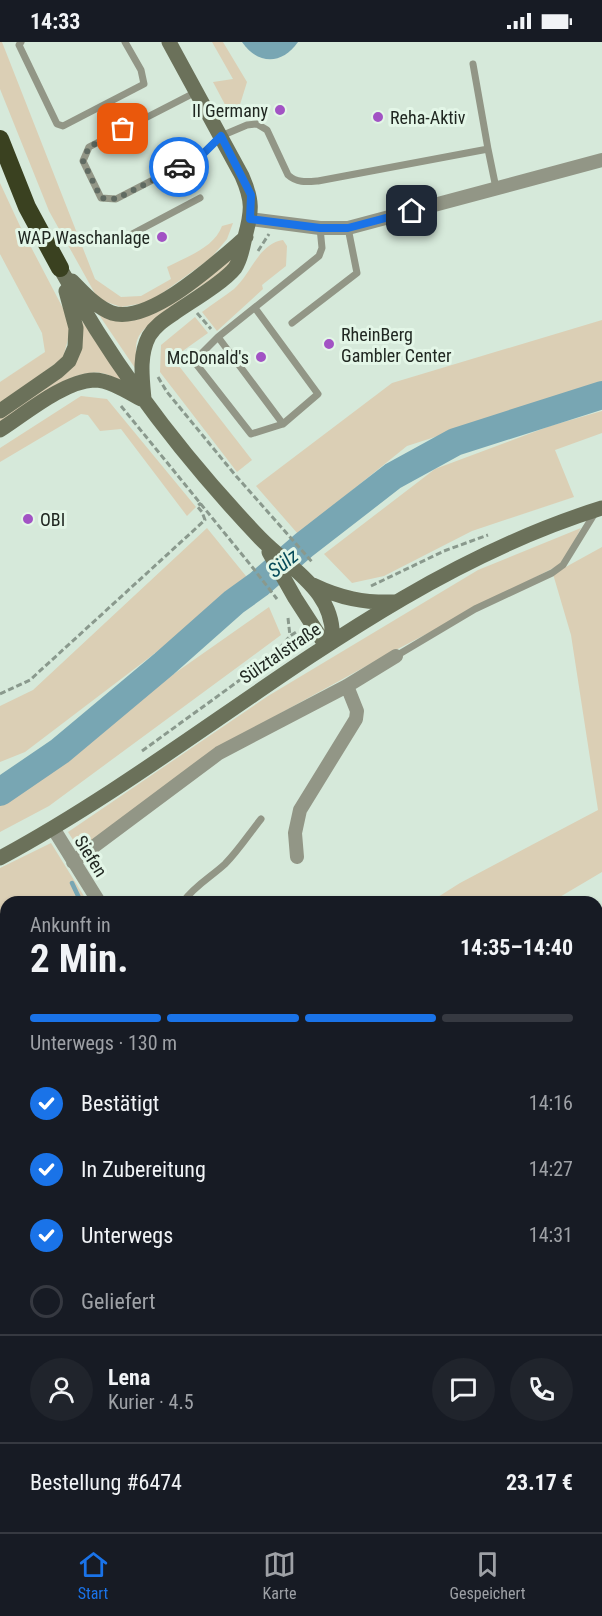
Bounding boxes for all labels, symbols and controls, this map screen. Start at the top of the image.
text: 14:33 [30,9,81,34]
place label: II Germany [192,100,269,121]
pin [97,103,148,154]
marker: II Germany [273,103,287,117]
place label: Reha-Aktiv [390,107,466,128]
marker: Reha-Aktiv [371,110,385,124]
icon: bag [106,112,139,145]
courier [149,137,209,197]
icon: car [163,151,196,184]
pin [386,185,437,236]
icon: home [395,194,428,227]
place label: WAP Waschanlage [18,227,150,248]
marker: WAP Waschanlage [155,230,169,244]
place label: RheinBerg Gambler Center [341,324,452,366]
marker: RheinBerg Gambler Center [322,337,336,351]
place label: McDonald's [167,347,249,368]
marker: McDonald's [254,350,268,364]
place label: OBI [40,509,65,530]
marker: OBI [21,512,35,526]
water label: Sülz [263,543,304,582]
street label: Sülztalstraße [235,618,325,688]
street label: Siefen [70,832,112,880]
text: Ankunft in [30,913,111,937]
text: 14:35–14:40 [460,935,573,960]
text: 2 Min. [30,936,129,982]
text: Unterwegs · 130 m [30,1031,177,1055]
icon: check [30,1087,63,1120]
text: Bestätigt [81,1091,159,1116]
text: 14:16 [529,1091,573,1115]
icon: check [30,1153,63,1186]
text: In Zubereitung [81,1157,206,1182]
text: 14:27 [529,1157,573,1181]
icon: check [30,1219,63,1252]
text: Unterwegs [81,1223,173,1248]
text: 14:31 [529,1223,573,1247]
text: Geliefert [81,1289,156,1314]
button: person [30,1358,93,1421]
button: chat [432,1358,495,1421]
button: phone [510,1358,573,1421]
text: Lena [108,1365,150,1390]
text: Kurier · 4.5 [108,1390,194,1414]
text: Bestellung #6474 [30,1470,182,1495]
text: 23.17 € [506,1470,573,1495]
tab: Start [77,1548,110,1603]
tab: Karte [263,1548,296,1603]
tab: Gespeichert [450,1548,525,1603]

